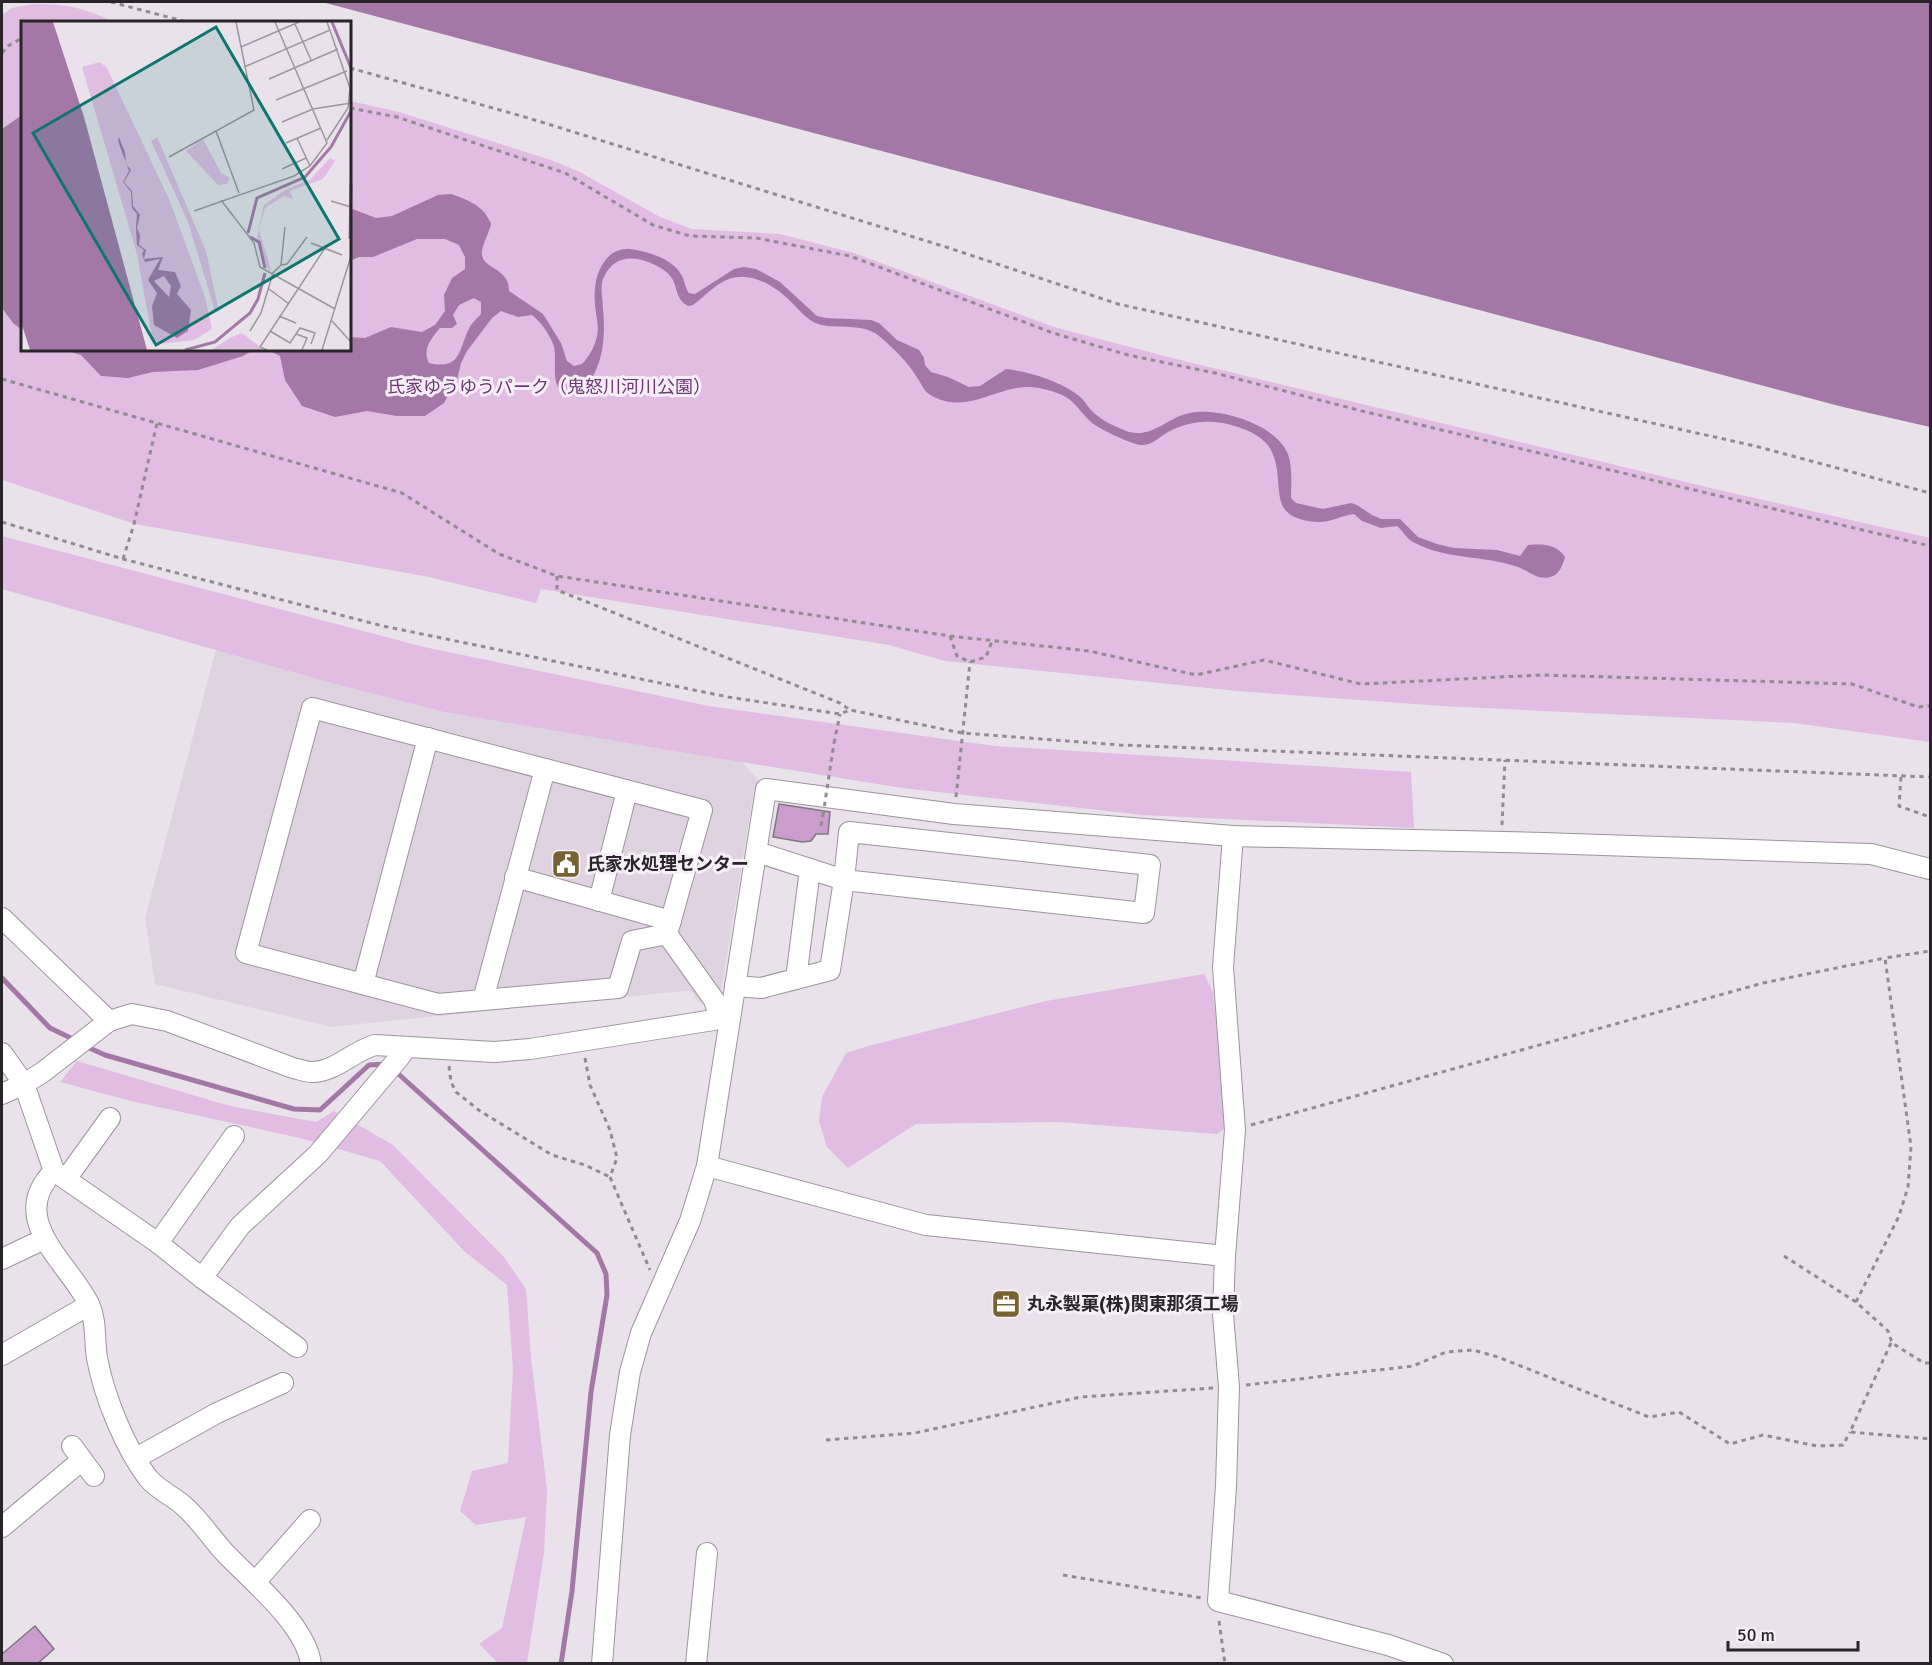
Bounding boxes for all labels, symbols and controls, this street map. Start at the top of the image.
inset map [21,21,351,351]
park label: 氏家ゆうゆうパーク（鬼怒川河川公園） [387,376,711,398]
public building icon: 氏家水処理センター [550,848,582,880]
place label: 氏家水処理センター [587,853,749,875]
office icon: 丸永製菓(株)関東那須工場 [990,1288,1022,1320]
place label: 丸永製菓(株)関東那須工場 [1027,1293,1239,1315]
scale bar [1728,1614,1858,1652]
text: 50 m [1737,1624,1775,1646]

